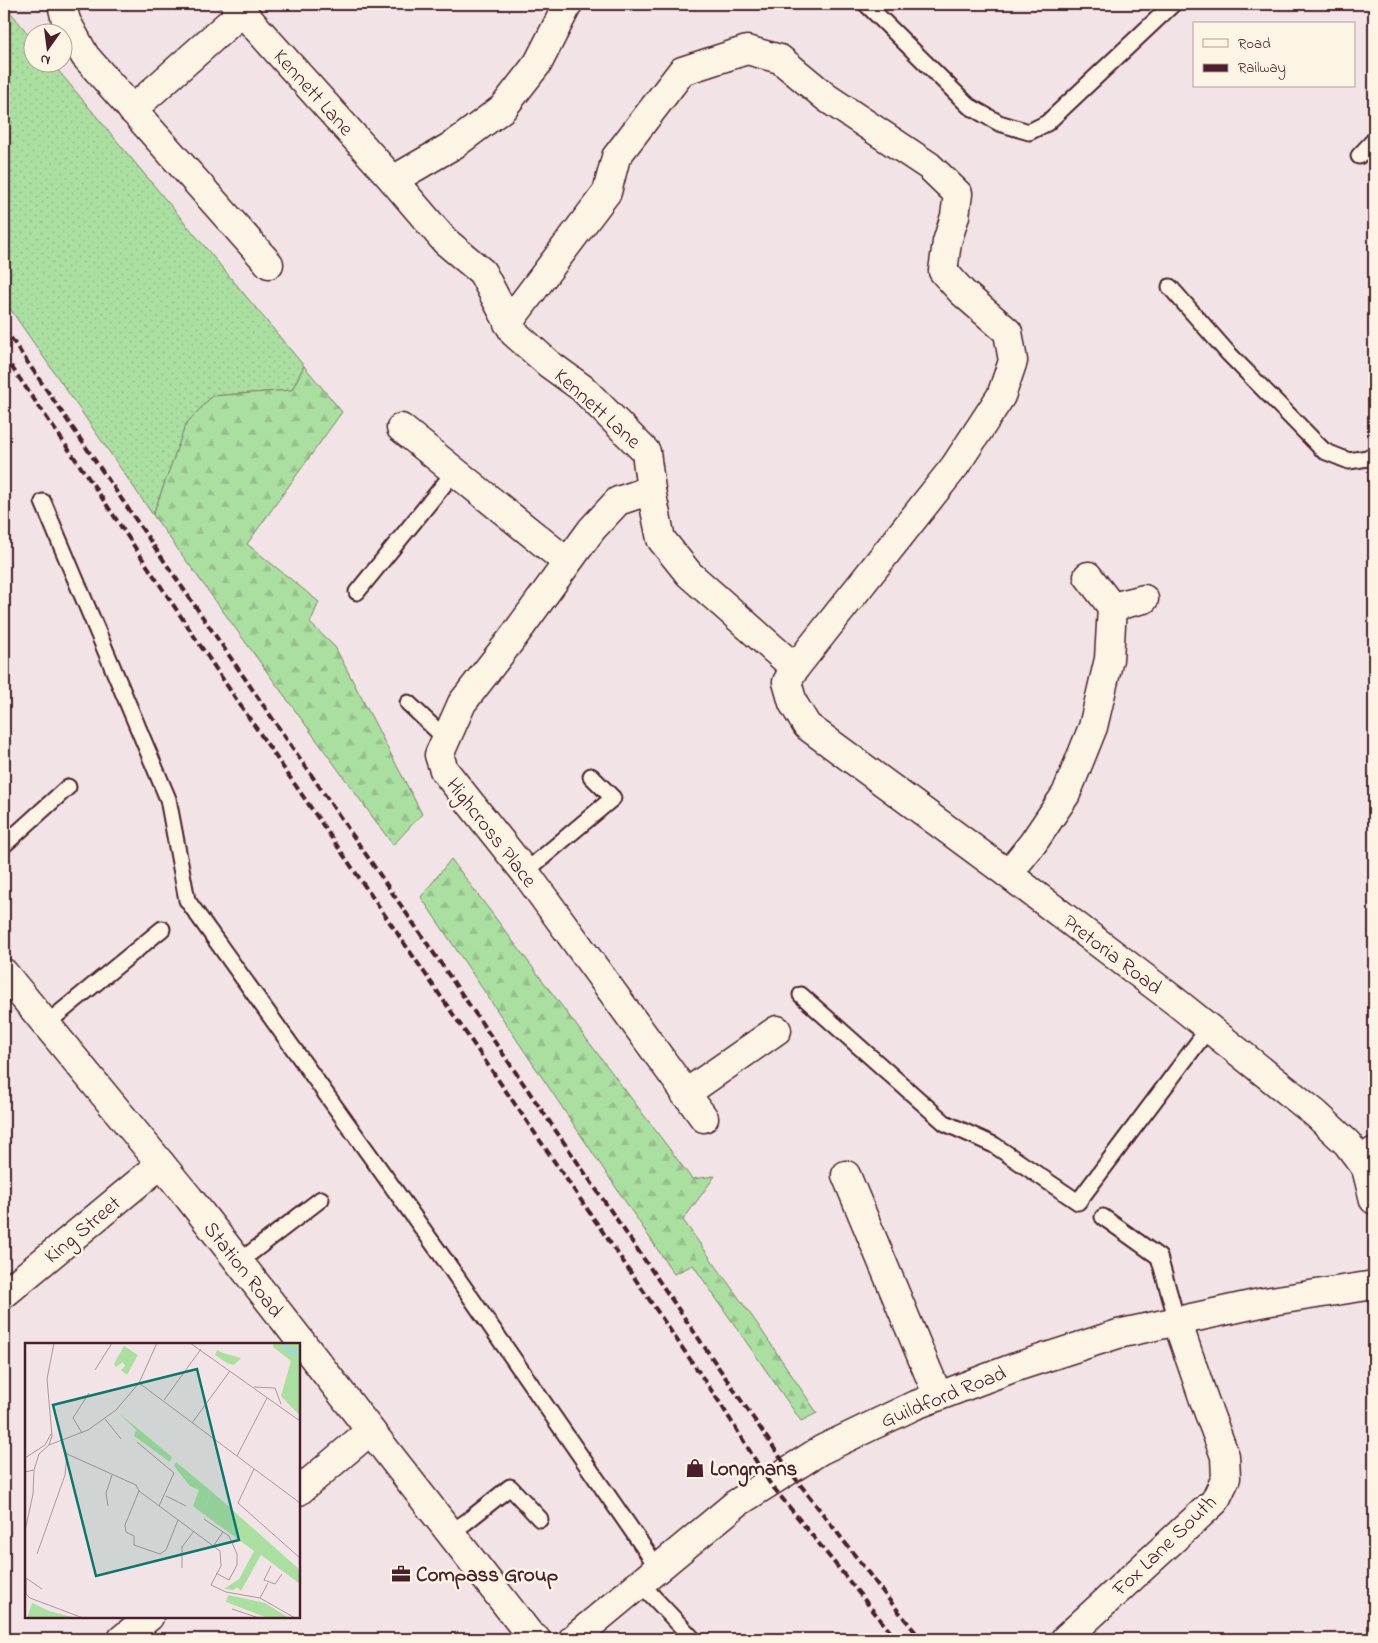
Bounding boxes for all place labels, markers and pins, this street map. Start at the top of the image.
place label: Longmans [710,1455,797,1487]
shop icon: Longmans [684,1457,706,1479]
place label: Compass Group [416,1561,558,1591]
office icon: Compass Group [390,1563,412,1585]

